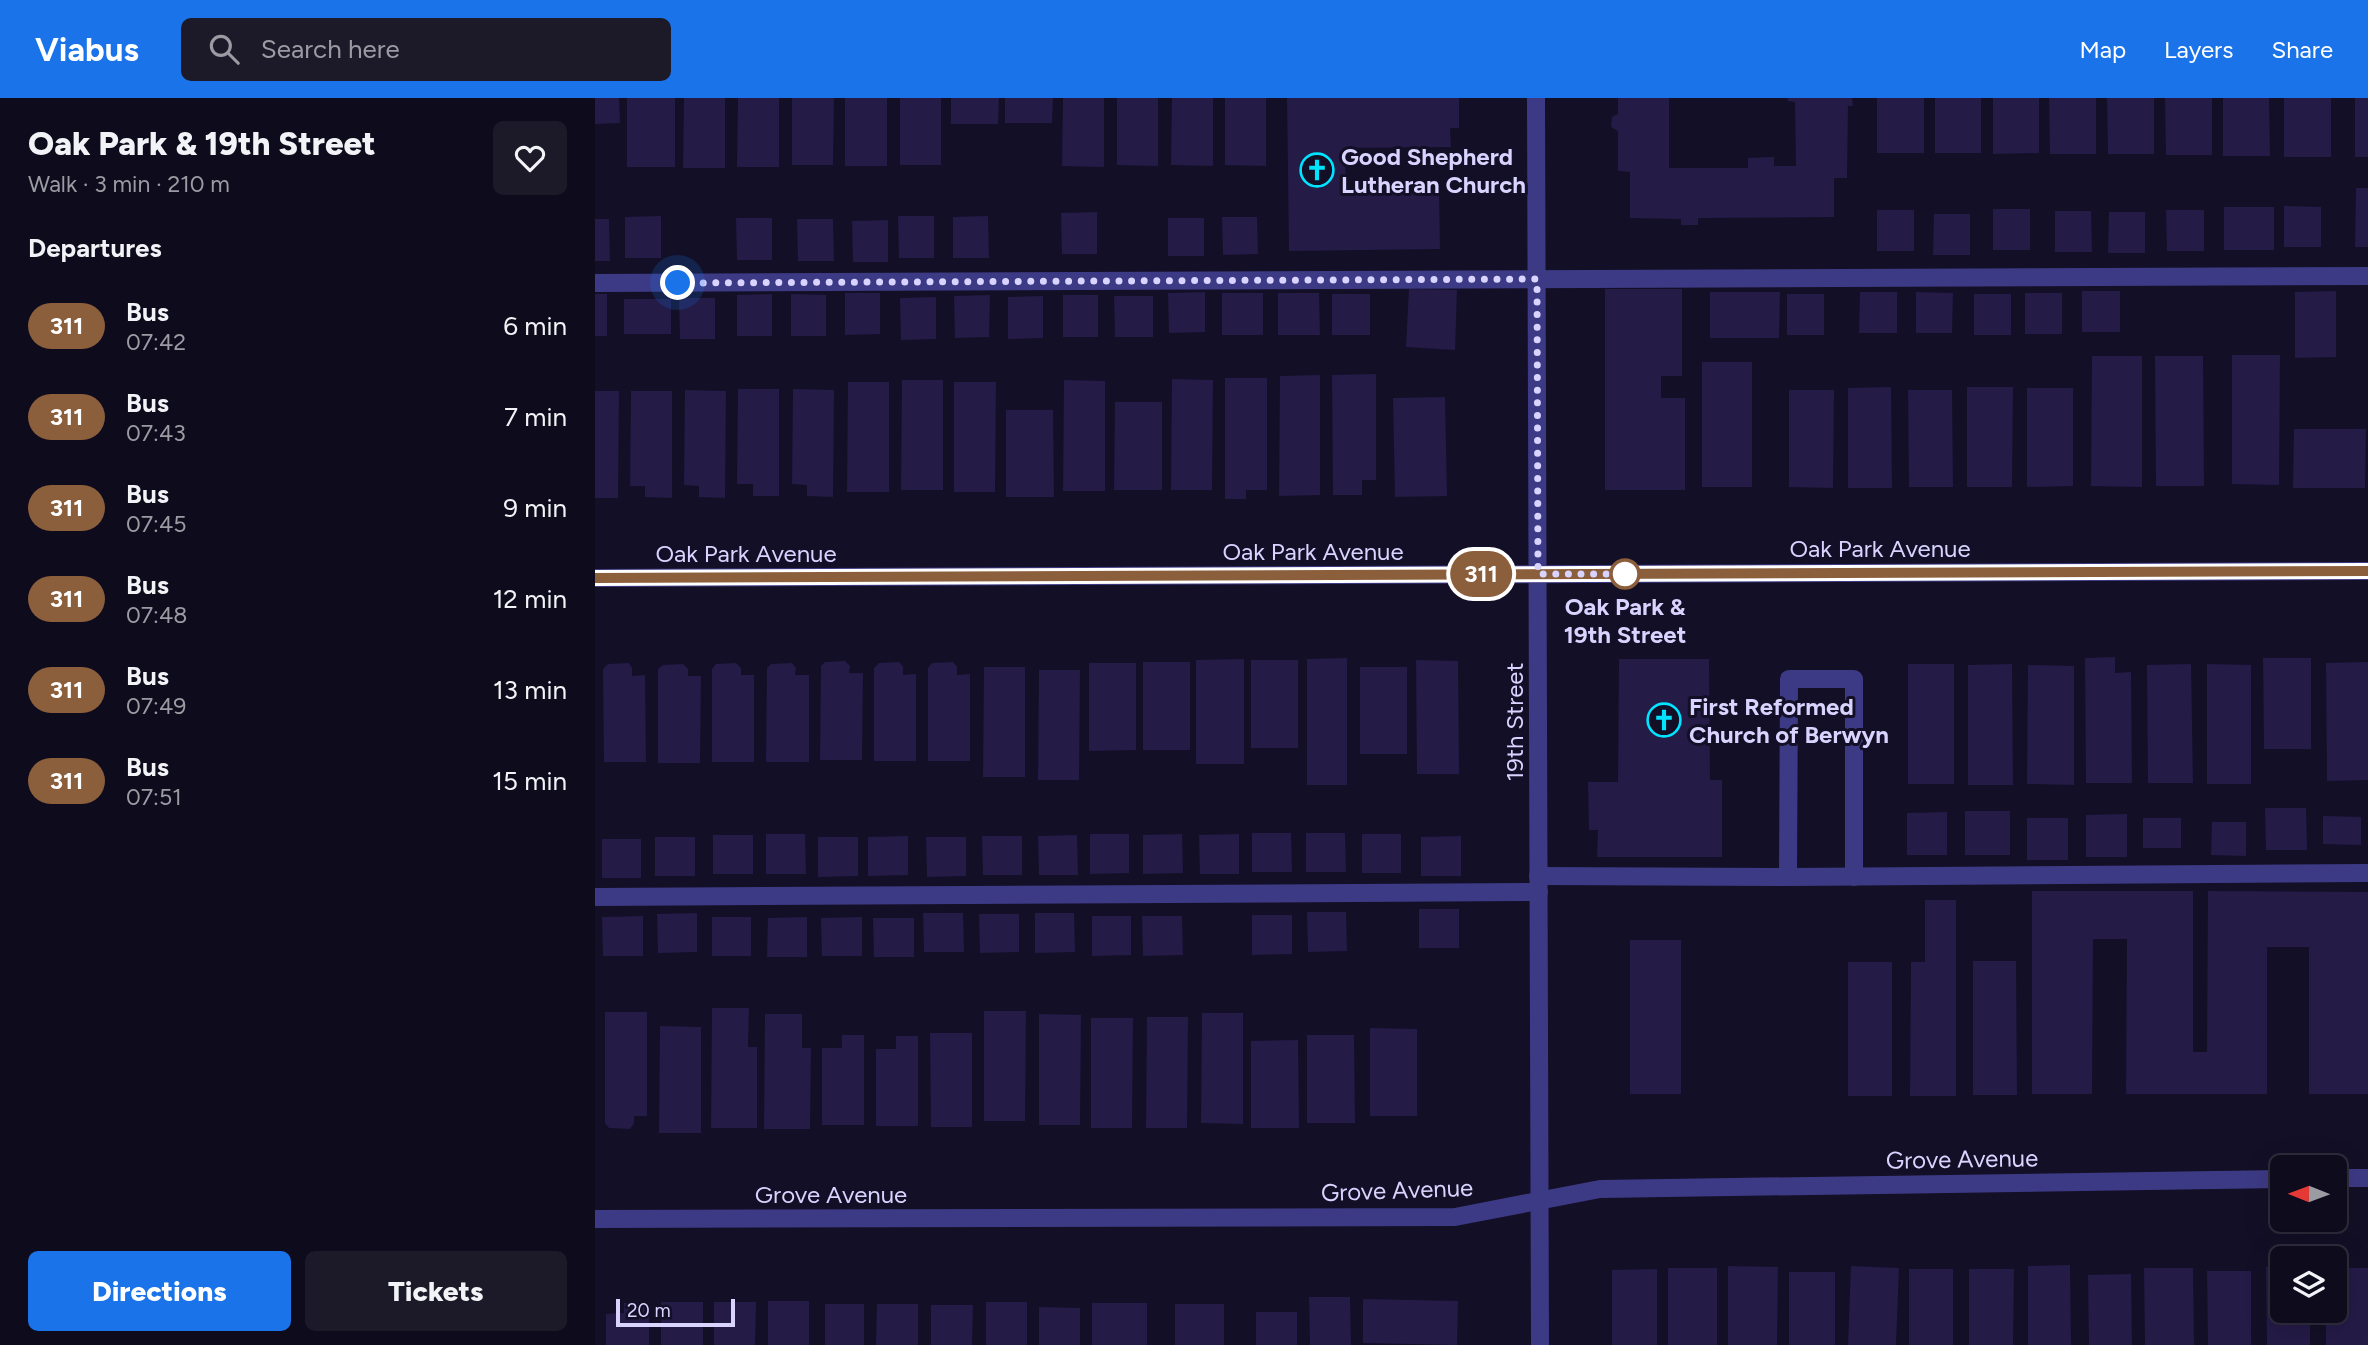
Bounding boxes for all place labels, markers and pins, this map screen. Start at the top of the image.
place label: Good Shepherd Lutheran Church [1341,142,1526,199]
church icon: Good Shepherd Lutheran Church [1298,151,1336,189]
marker: Oak Park & 19th Street [1610,559,1640,589]
place label: Oak Park & 19th Street [1564,592,1686,649]
place label: First Reformed Church of Berwyn [1689,692,1889,749]
church icon: First Reformed Church of Berwyn [1645,701,1683,739]

